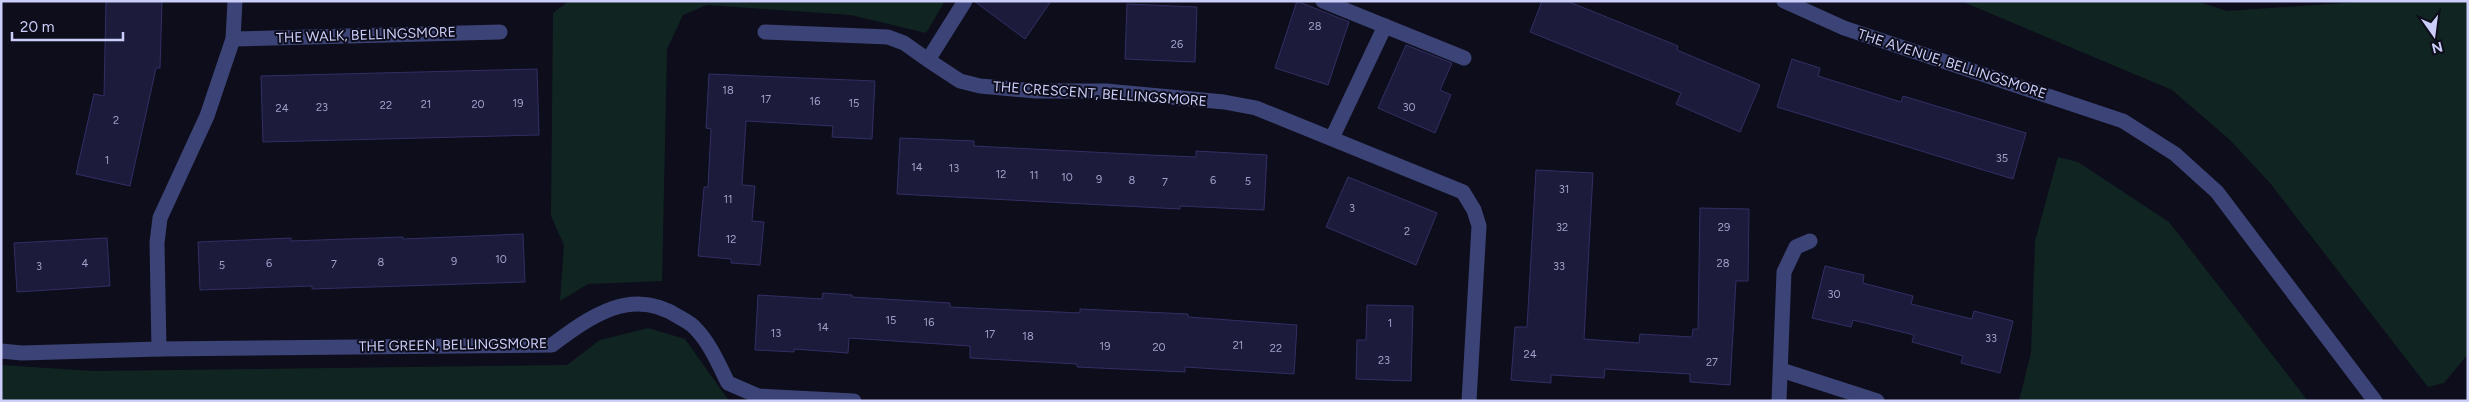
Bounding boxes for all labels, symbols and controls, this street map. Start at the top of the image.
scale bar [12,10,124,42]
north arrow [2409,10,2459,60]
text: 20 m [20,18,54,36]
house number: 28 [1309,20,1322,33]
street label: THE WALK, BELLINGSMORE [276,23,456,47]
street label: THE AVENUE, BELLINGSMORE [1855,25,2049,103]
house number: 26 [1171,38,1183,51]
text: N [2430,38,2444,57]
street label: THE CRESCENT, BELLINGSMORE [993,78,1207,110]
house number: 18 [722,84,734,97]
house number: 17 [761,93,771,106]
house number: 16 [810,95,820,108]
house number: 19 [513,97,523,110]
house number: 15 [849,97,859,110]
house number: 21 [421,98,431,111]
house number: 20 [471,98,485,111]
house number: 22 [380,99,392,112]
house number: 23 [316,101,328,114]
house number: 30 [1402,101,1416,114]
house number: 24 [276,102,289,115]
house number: 2 [113,114,119,127]
house number: 35 [1996,152,2008,165]
house number: 1 [105,154,109,167]
house number: 14 [911,161,923,174]
house number: 13 [949,162,959,175]
house number: 12 [996,168,1006,181]
house number: 11 [1029,169,1039,182]
house number: 10 [1061,171,1073,184]
house number: 9 [1096,173,1102,186]
house number: 8 [1129,174,1136,187]
house number: 6 [1210,174,1216,187]
house number: 5 [1245,175,1251,188]
house number: 7 [1162,176,1168,189]
house number: 31 [1559,183,1569,196]
house number: 11 [723,193,733,206]
house number: 3 [1349,202,1355,215]
house number: 32 [1556,221,1568,234]
house number: 29 [1718,221,1730,234]
house number: 2 [1404,225,1410,238]
house number: 12 [726,233,736,246]
house number: 10 [495,253,507,266]
house number: 9 [451,255,457,268]
house number: 8 [378,256,385,269]
house number: 4 [82,257,89,270]
house number: 6 [266,257,272,270]
house number: 28 [1717,257,1730,270]
house number: 7 [331,258,337,271]
house number: 5 [219,259,225,272]
house number: 3 [36,260,42,273]
house number: 33 [1553,260,1565,273]
house number: 30 [1827,288,1841,301]
house number: 15 [886,314,896,327]
house number: 16 [924,316,934,329]
house number: 1 [1388,317,1392,330]
house number: 14 [817,321,829,334]
house number: 13 [771,327,781,340]
house number: 17 [985,328,995,341]
house number: 18 [1022,330,1034,343]
house number: 33 [1985,332,1997,345]
street label: THE GREEN, BELLINGSMORE [359,335,547,355]
house number: 21 [1233,339,1243,352]
house number: 19 [1100,340,1110,353]
house number: 20 [1152,341,1166,354]
house number: 22 [1270,342,1282,355]
house number: 24 [1524,348,1537,361]
house number: 23 [1378,354,1390,367]
house number: 27 [1706,356,1718,369]

